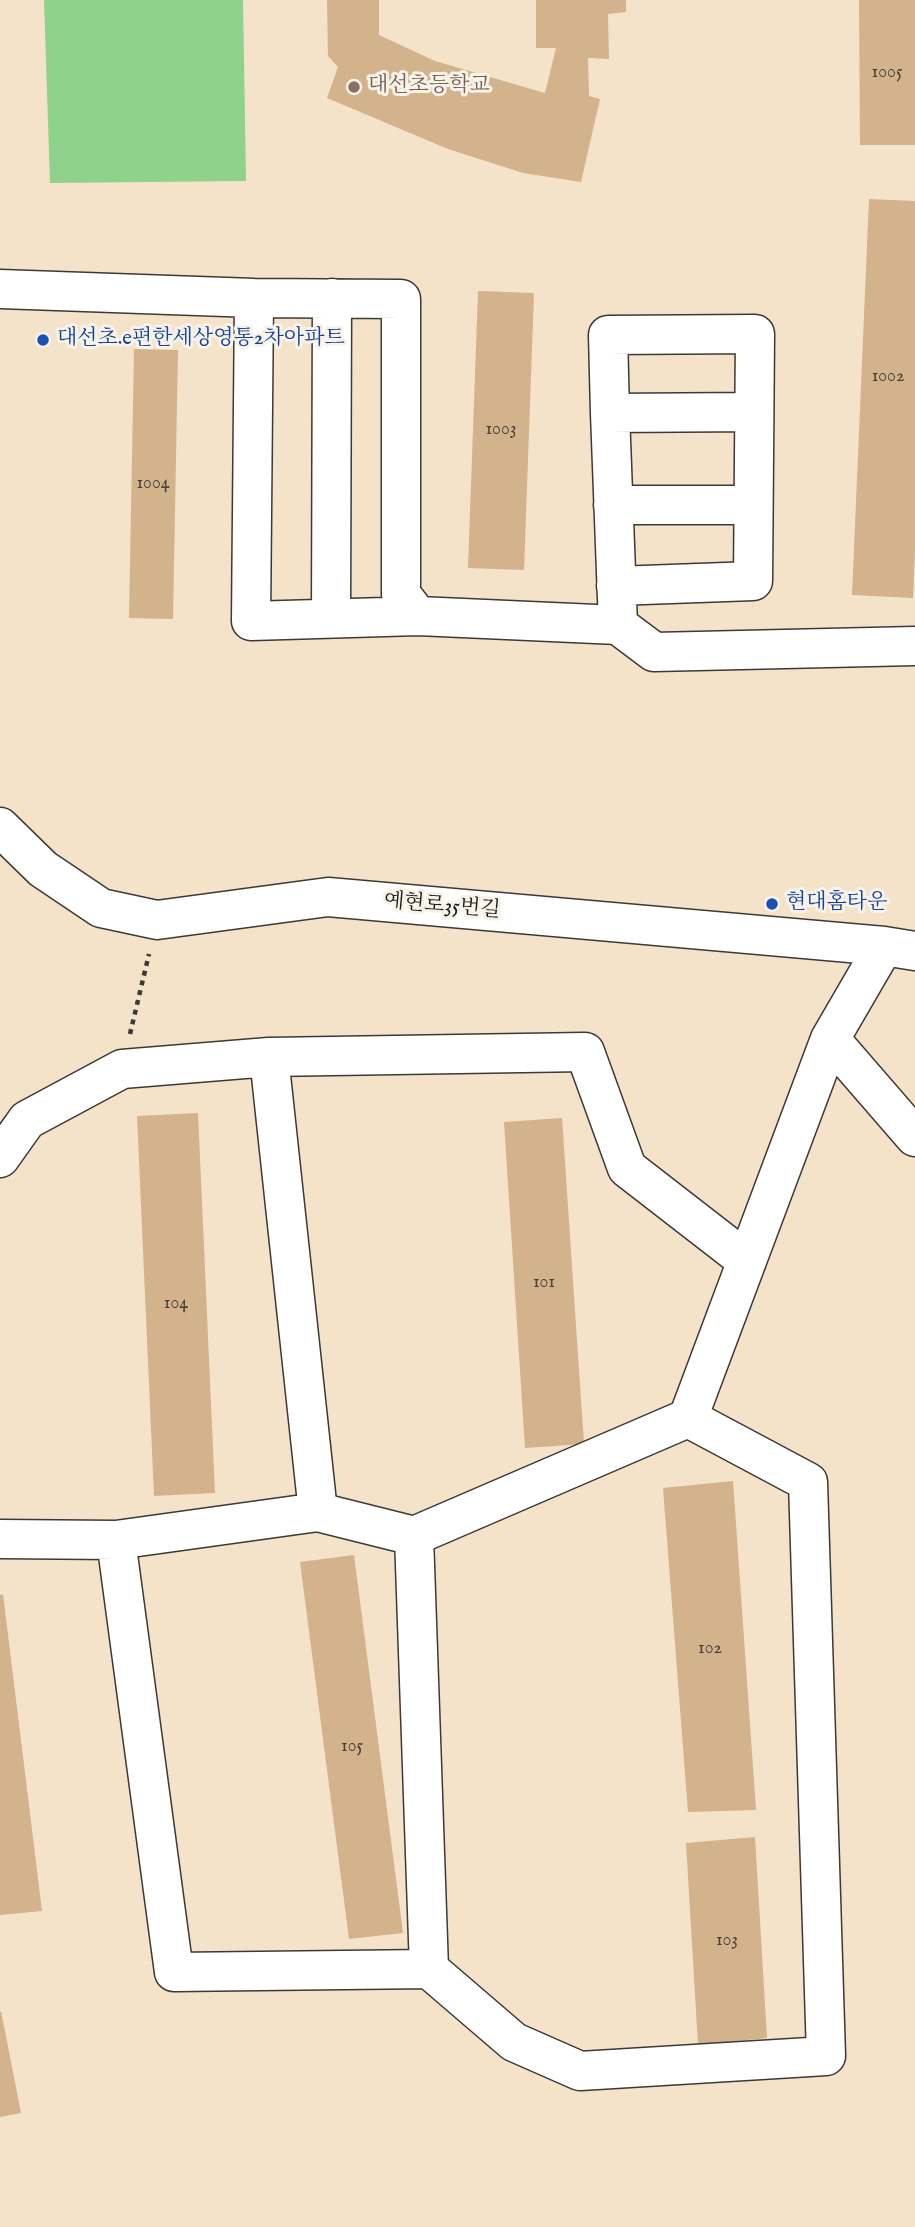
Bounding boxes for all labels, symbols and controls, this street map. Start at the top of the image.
house number: 1005 [872,62,902,84]
place label: 대선초등학교 [368,74,490,100]
marker: 대선초등학교 [346,79,362,95]
place label: 대선초.e편한세상영통2차아파트 [57,327,345,353]
marker: 대선초.e편한세상영통2차아파트 [35,332,51,348]
house number: 1002 [872,366,904,388]
house number: 1003 [485,419,517,441]
house number: 1004 [136,473,170,495]
street label: 예현로35번길 [383,889,501,925]
place label: 현대홈타운 [786,891,887,917]
marker: 현대홈타운 [764,896,780,912]
house number: 101 [533,1272,555,1294]
house number: 104 [164,1293,188,1315]
house number: 102 [698,1638,722,1660]
house number: 105 [341,1736,363,1758]
house number: 103 [716,1930,738,1952]

